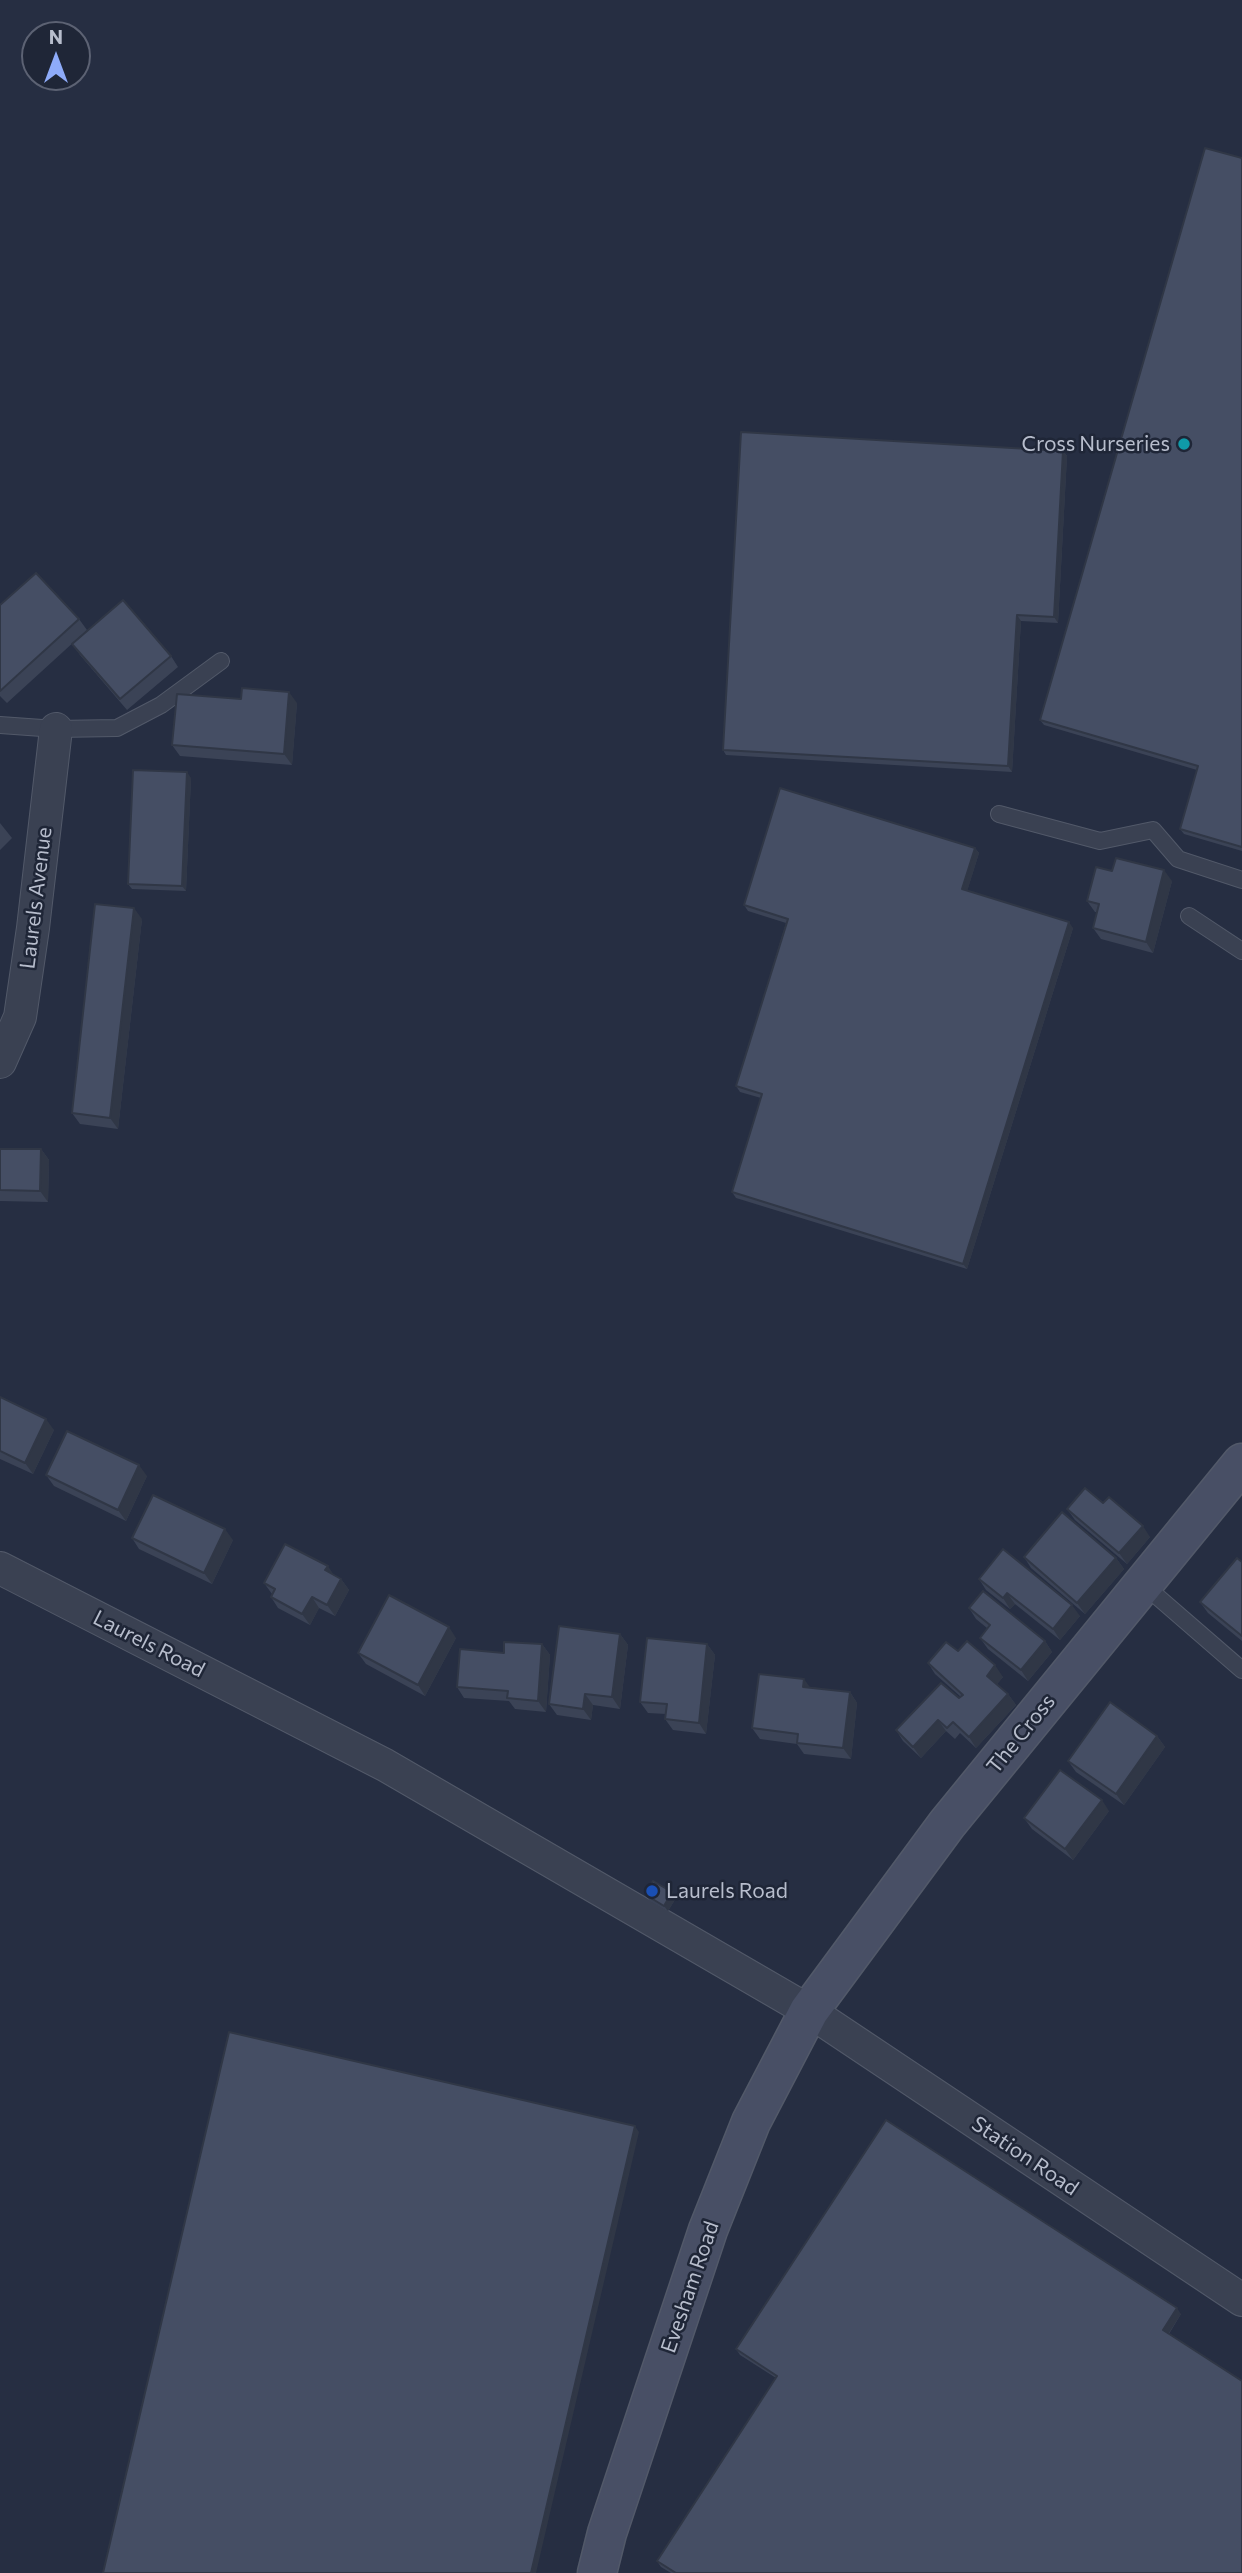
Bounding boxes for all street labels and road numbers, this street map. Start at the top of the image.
street label: Laurels Avenue [15,826,57,970]
street label: Laurels Road [89,1605,209,1683]
street label: The Cross [981,1689,1061,1779]
street label: Station Road [967,2111,1083,2201]
street label: Evesham Road [656,2218,724,2356]

